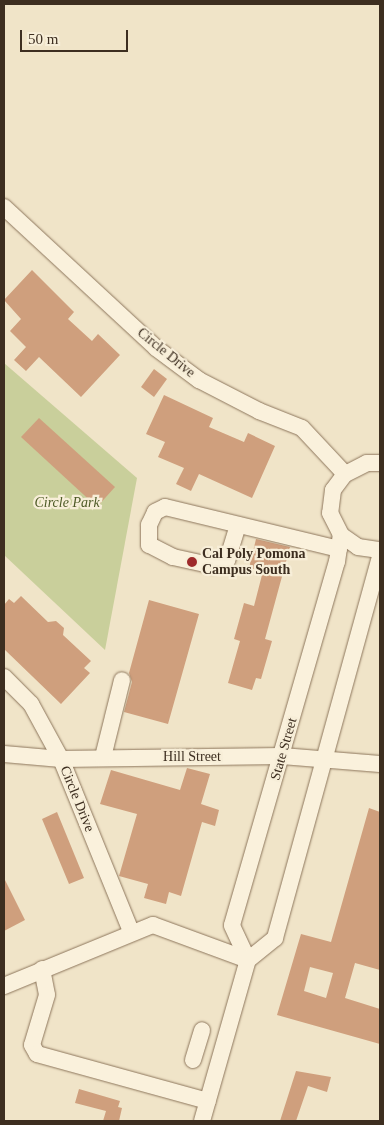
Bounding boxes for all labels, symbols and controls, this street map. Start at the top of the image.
scale bar [22,20,130,52]
text: 50 m [28,31,58,47]
street label: Circle Drive [134,325,198,381]
park label: Circle Park [34,495,100,511]
place label: Cal Poly Pomona Campus South [202,546,305,578]
marker: Cal Poly Pomona Campus South [186,556,198,568]
street label: State Street [267,716,301,782]
street label: Hill Street [163,749,221,765]
street label: Circle Drive [56,764,98,834]

